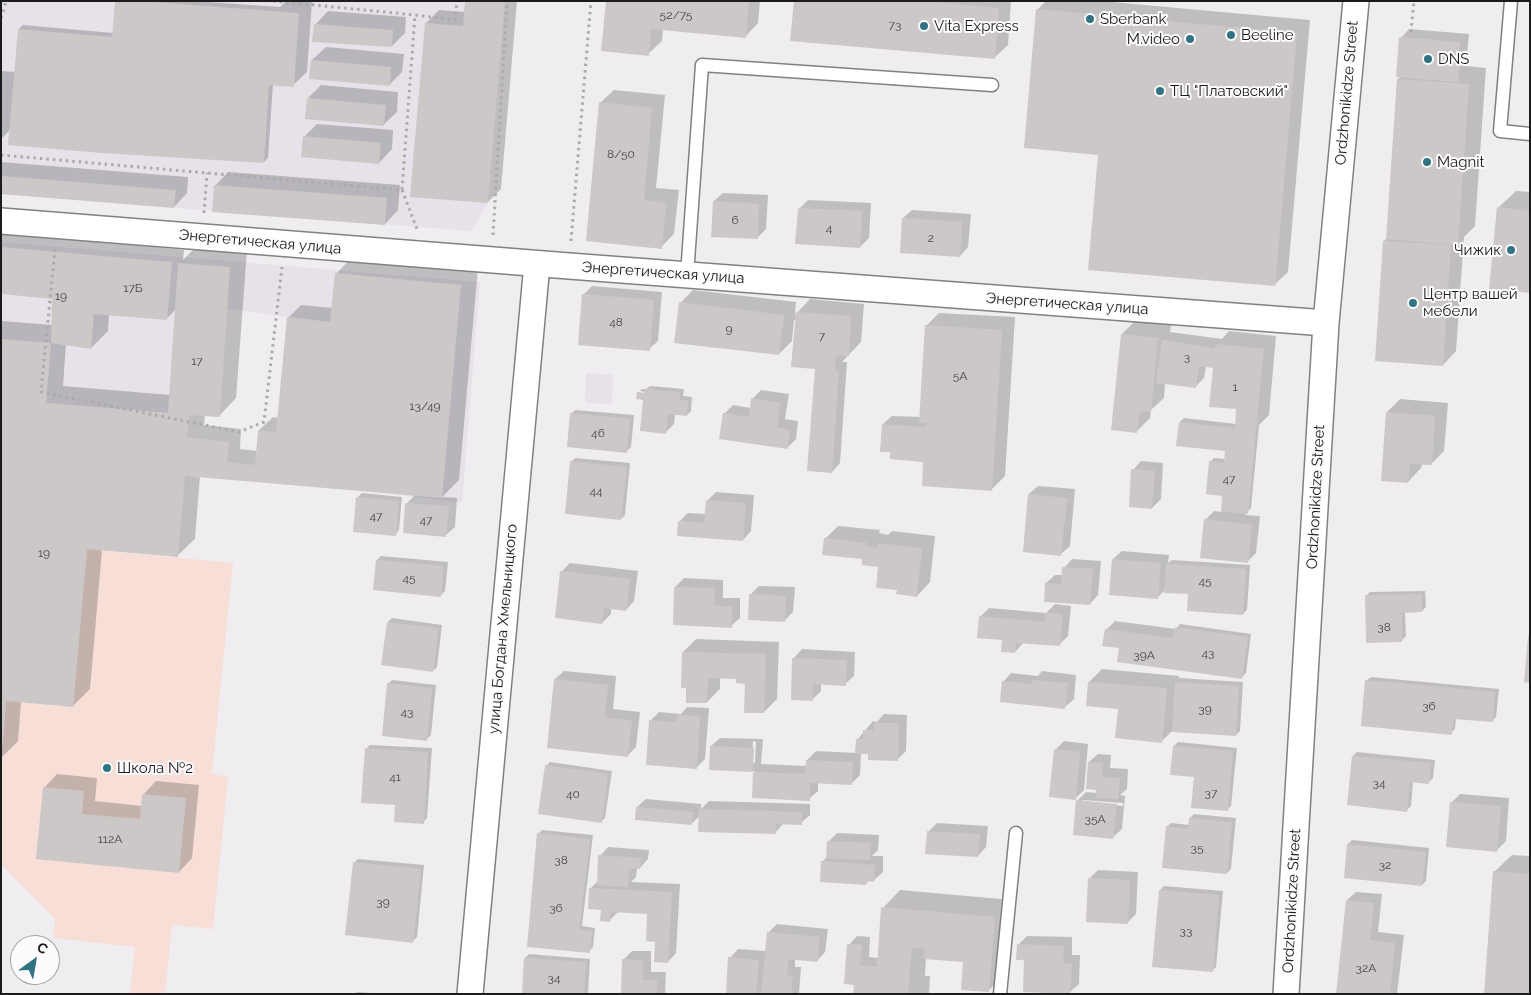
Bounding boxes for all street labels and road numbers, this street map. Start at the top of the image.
street label: Ordzhonikidze Street [1332,20,1362,166]
street label: Энергетическая улица [178,226,342,258]
street label: Энергетическая улица [581,258,745,288]
street label: Энергетическая улица [985,289,1149,319]
street label: Ordzhonikidze Street [1303,424,1329,570]
street label: улица Богдана Хмельницкого [485,523,521,735]
street label: Ordzhonikidze Street [1279,828,1305,974]

